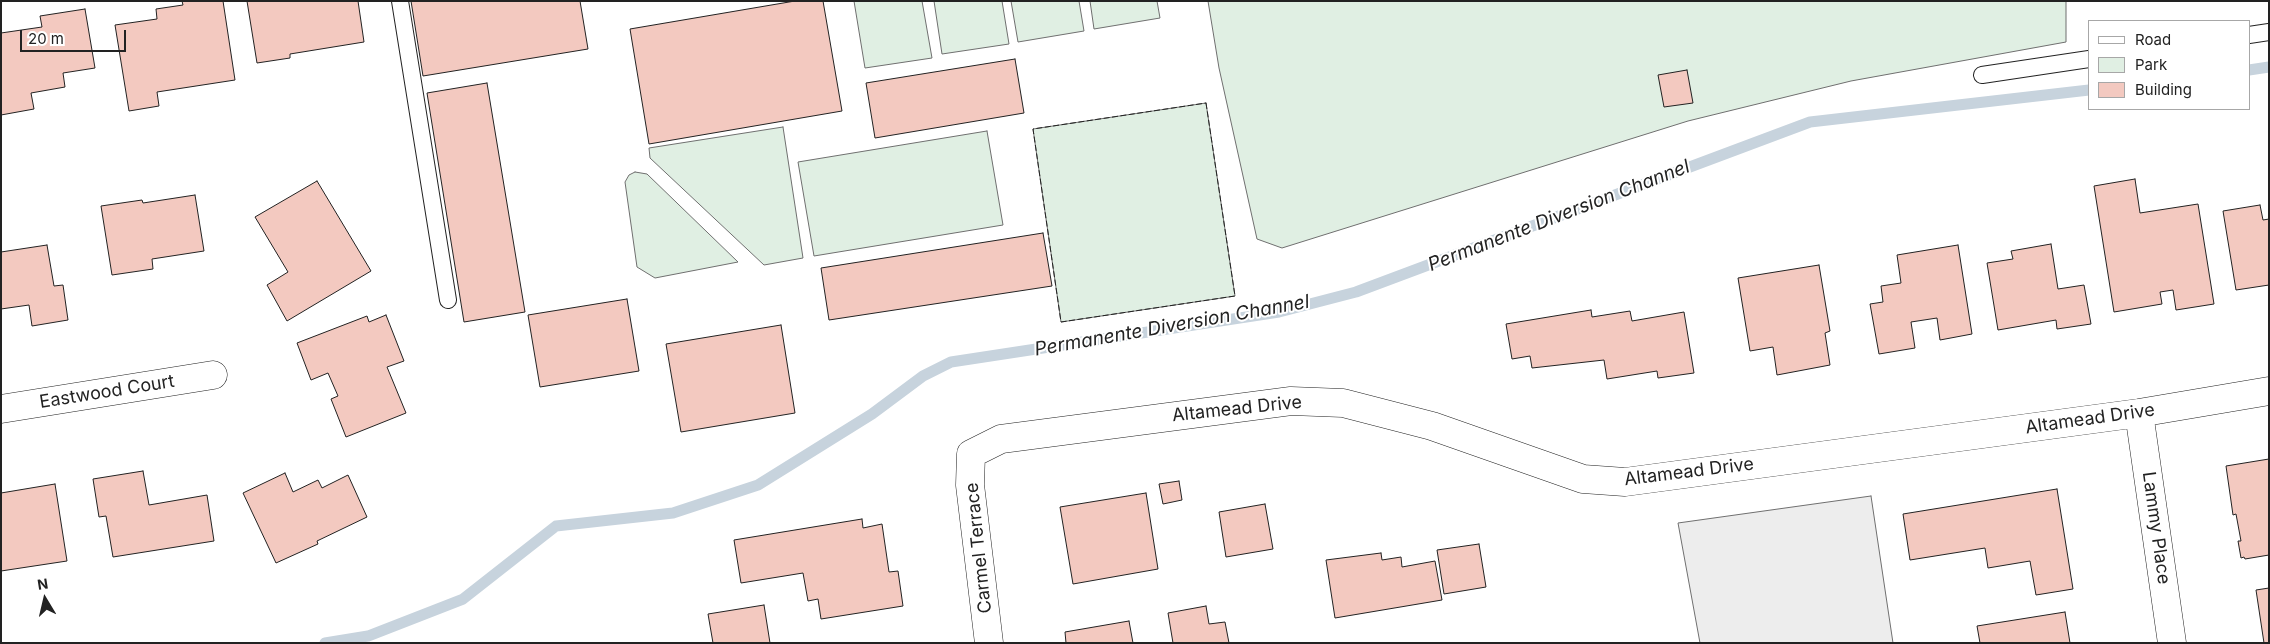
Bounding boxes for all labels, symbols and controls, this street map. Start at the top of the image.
scale bar [22,20,129,52]
legend [2088,20,2250,110]
text: 20 m [28,29,64,48]
text: Road [2135,30,2171,49]
text: Park [2135,55,2167,74]
text: Building [2135,80,2192,99]
water label: Permanente Diversion Channel [1425,155,1693,277]
water label: Permanente Diversion Channel [1033,291,1311,361]
street label: Eastwood Court [38,371,176,413]
street label: Altamead Drive [1171,391,1303,427]
street label: Altamead Drive [2024,399,2156,439]
street label: Altamead Drive [1623,453,1755,491]
street label: Lammy Place [2137,470,2175,586]
street label: Carmel Terrace [961,482,997,614]
north arrow [20,574,70,624]
text: N [36,574,49,593]

